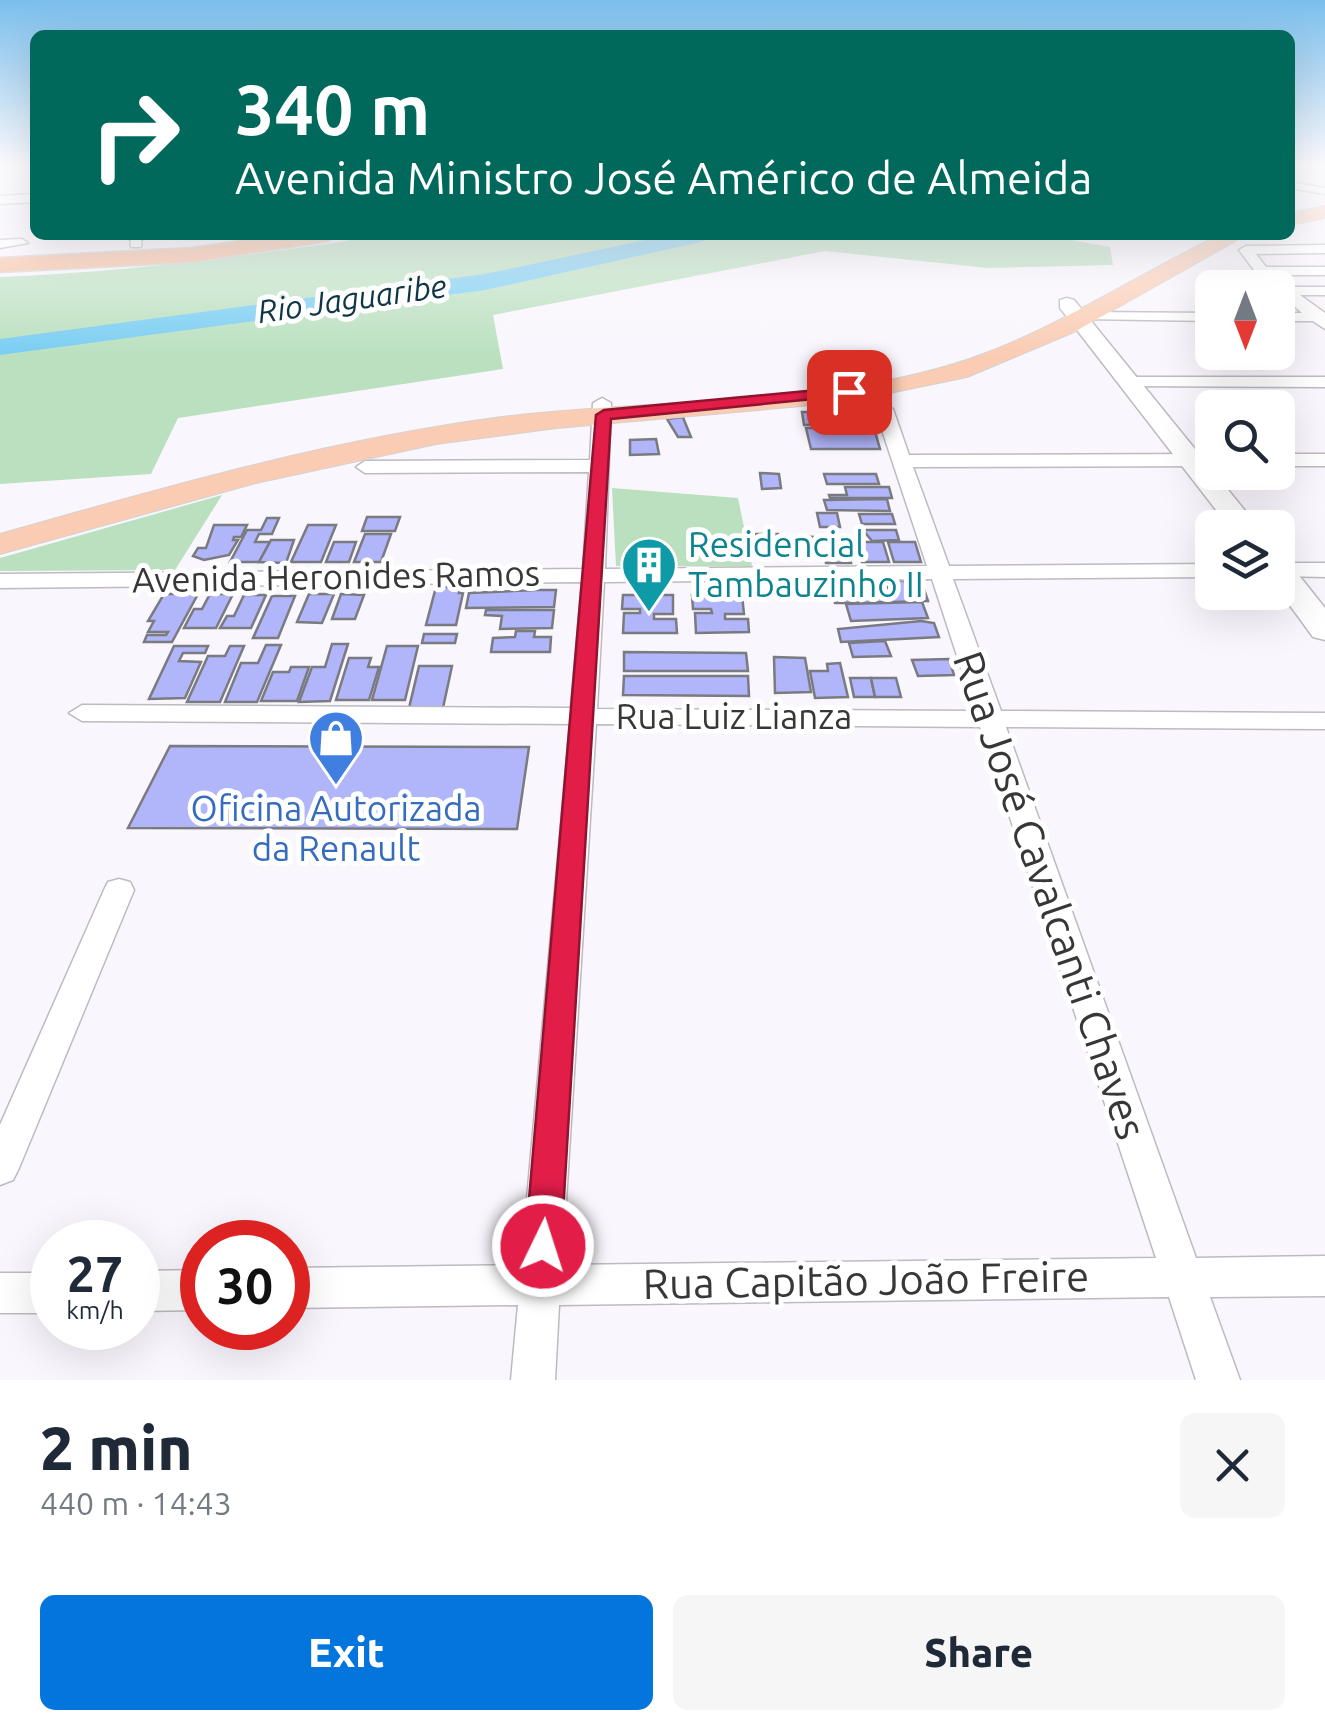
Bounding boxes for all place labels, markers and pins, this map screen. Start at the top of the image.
pin [807,350,892,435]
place label: Residencial Tambauzinho II [688,524,924,604]
building icon: Residencial Tambauzinho II [619,535,679,614]
shop icon: Oficina Autorizada da Renault [306,708,366,787]
place label: Oficina Autorizada da Renault [191,788,481,868]

